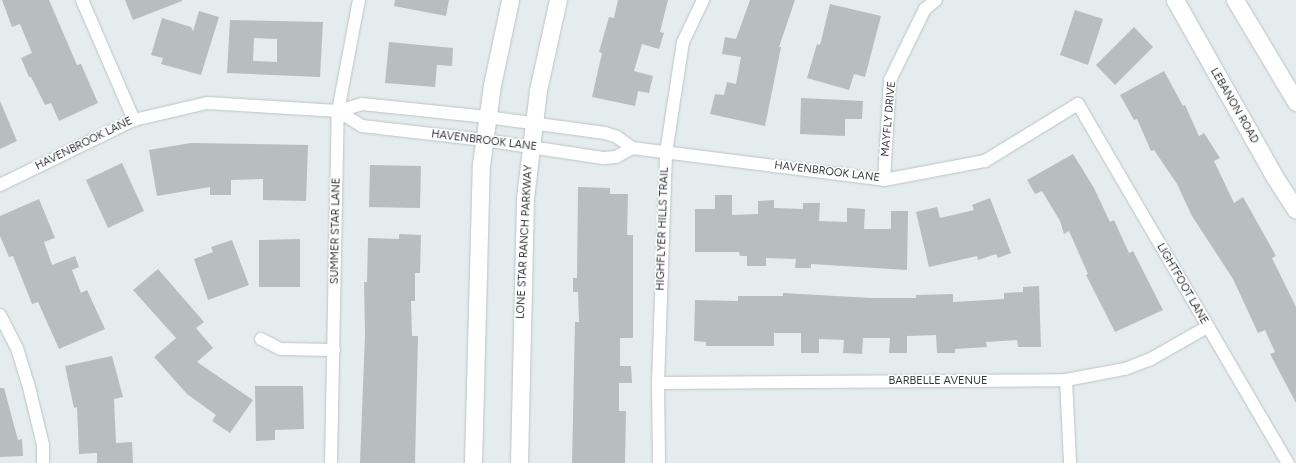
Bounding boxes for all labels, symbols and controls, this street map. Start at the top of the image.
street label: LEBANON ROAD [1207,66,1261,146]
street label: MAYFLY DRIVE [879,81,899,157]
street label: HAVENBROOK LANE [33,115,135,173]
street label: HAVENBROOK LANE [431,128,537,154]
street label: HAVENBROOK LANE [774,159,880,185]
street label: LONE STAR RANCH PARKWAY [514,165,536,319]
street label: HIGHFLYER HILLS TRAIL [654,167,672,291]
street label: SUMMER STAR LANE [328,178,344,284]
street label: LIGHTFOOT LANE [1153,241,1211,327]
street label: BARBELLE AVENUE [889,374,987,388]

